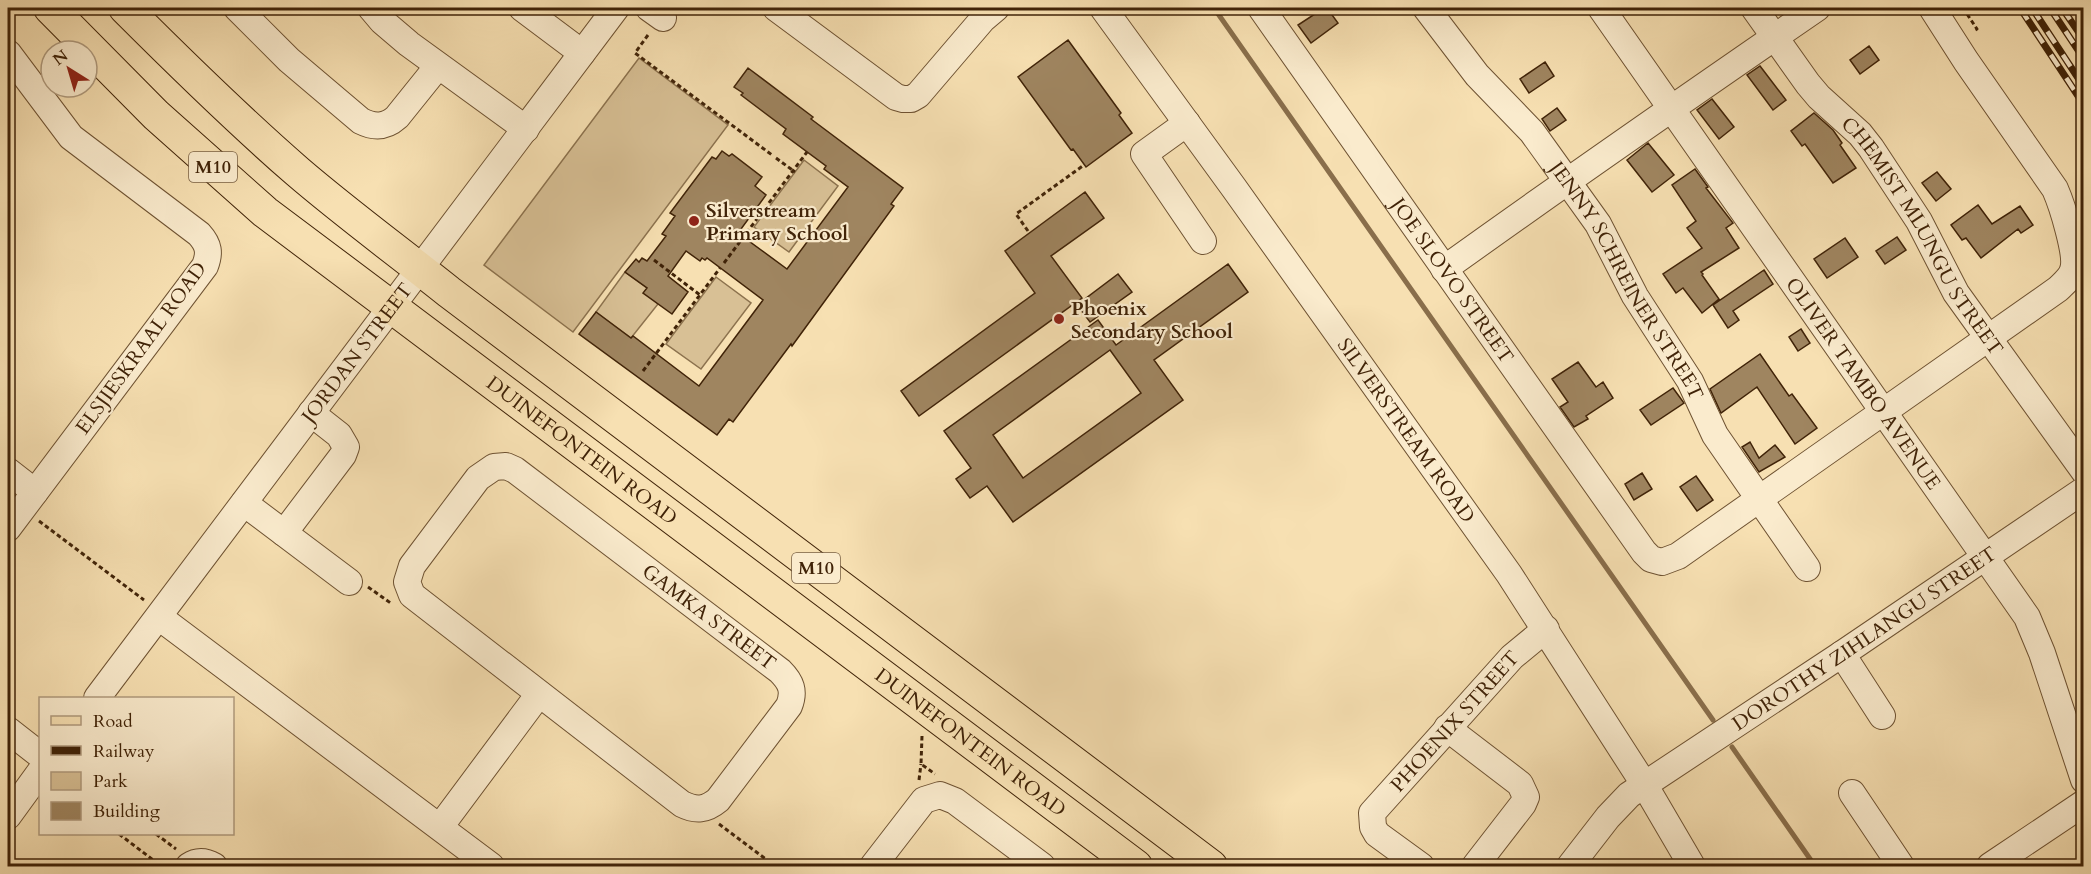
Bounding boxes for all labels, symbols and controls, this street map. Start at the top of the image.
north arrow [39,39,99,99]
text: N [48,45,73,71]
street label: CHEMIST MLUNGU STREET [1836,110,2010,361]
road number: M10 [189,152,237,182]
street label: JENNY SCHREINER STREET [1542,153,1710,404]
street label: JOE SLOVO STREET [1383,190,1520,369]
place label: Silverstream Primary School [706,197,848,247]
marker: Silverstream Primary School [687,214,701,228]
street label: ELSJIESKRAAL ROAD [69,256,213,440]
street label: OLIVER TAMBO AVENUE [1780,272,1947,495]
street label: JORDAN STREET [293,277,418,431]
place label: Phoenix Secondary School [1071,295,1233,345]
marker: Phoenix Secondary School [1052,312,1066,326]
street label: SILVERSTREAM ROAD [1331,332,1482,528]
street label: DUINEFONTEIN ROAD [481,369,683,531]
street label: DOROTHY ZIHLANGU STREET [1727,540,2002,737]
road number: M10 [792,553,840,583]
street label: GAMKA STREET [636,558,782,677]
street label: PHOENIX STREET [1384,644,1525,798]
street label: DUINEFONTEIN ROAD [870,661,1072,822]
legend [39,697,234,835]
text: Road [93,709,133,734]
text: Railway [93,739,155,764]
text: Park [93,769,128,794]
text: Building [93,799,161,824]

